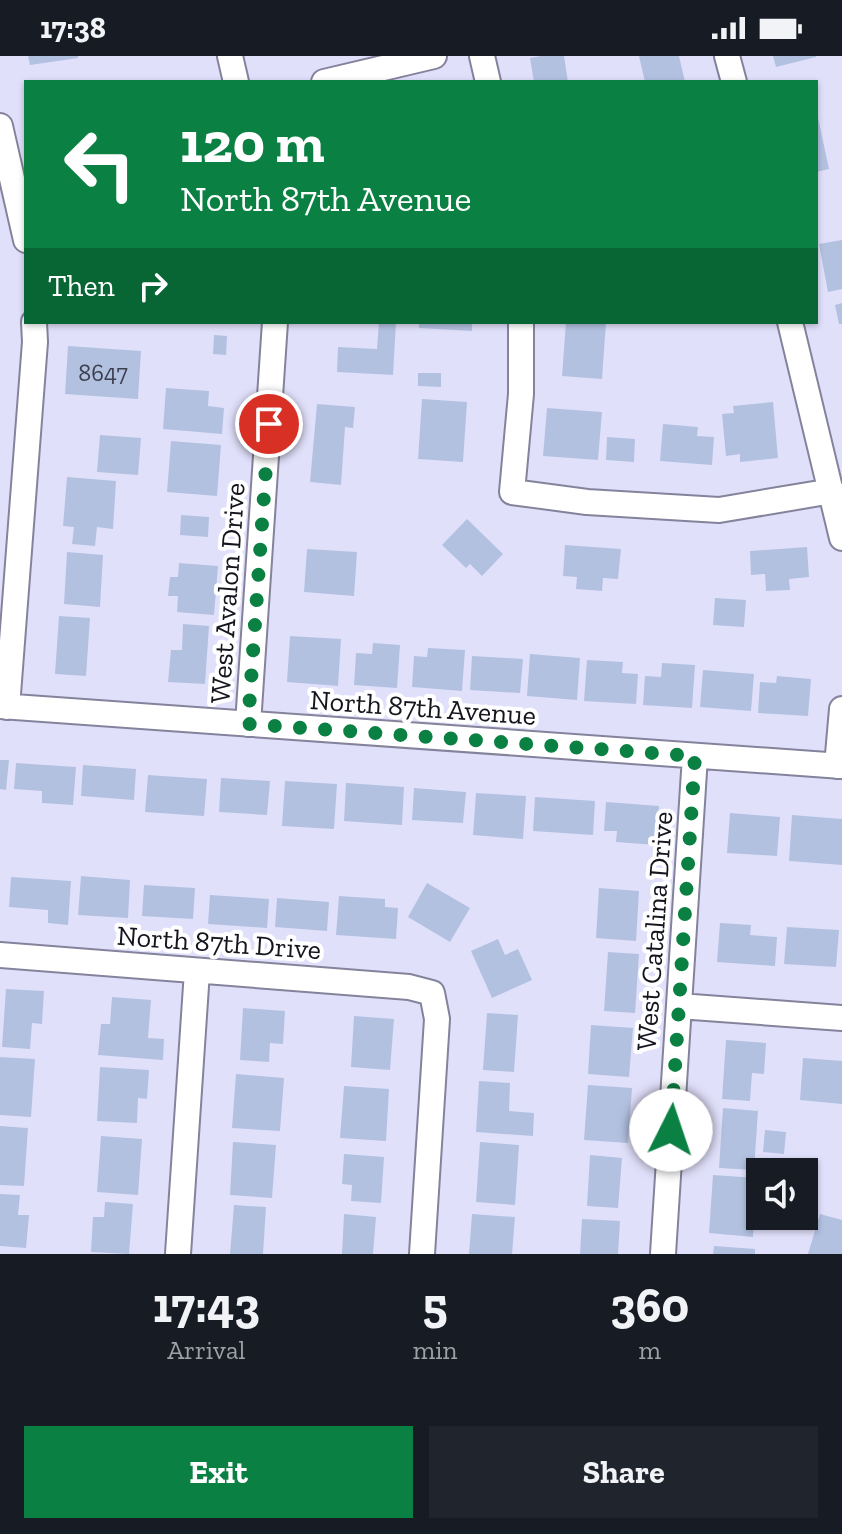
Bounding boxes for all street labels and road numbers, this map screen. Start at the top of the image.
street label: West Avalon Drive [203,482,252,704]
street label: North 87th Avenue [309,683,537,732]
street label: West Catalina Drive [630,810,679,1052]
street label: North 87th Drive [116,919,322,966]

